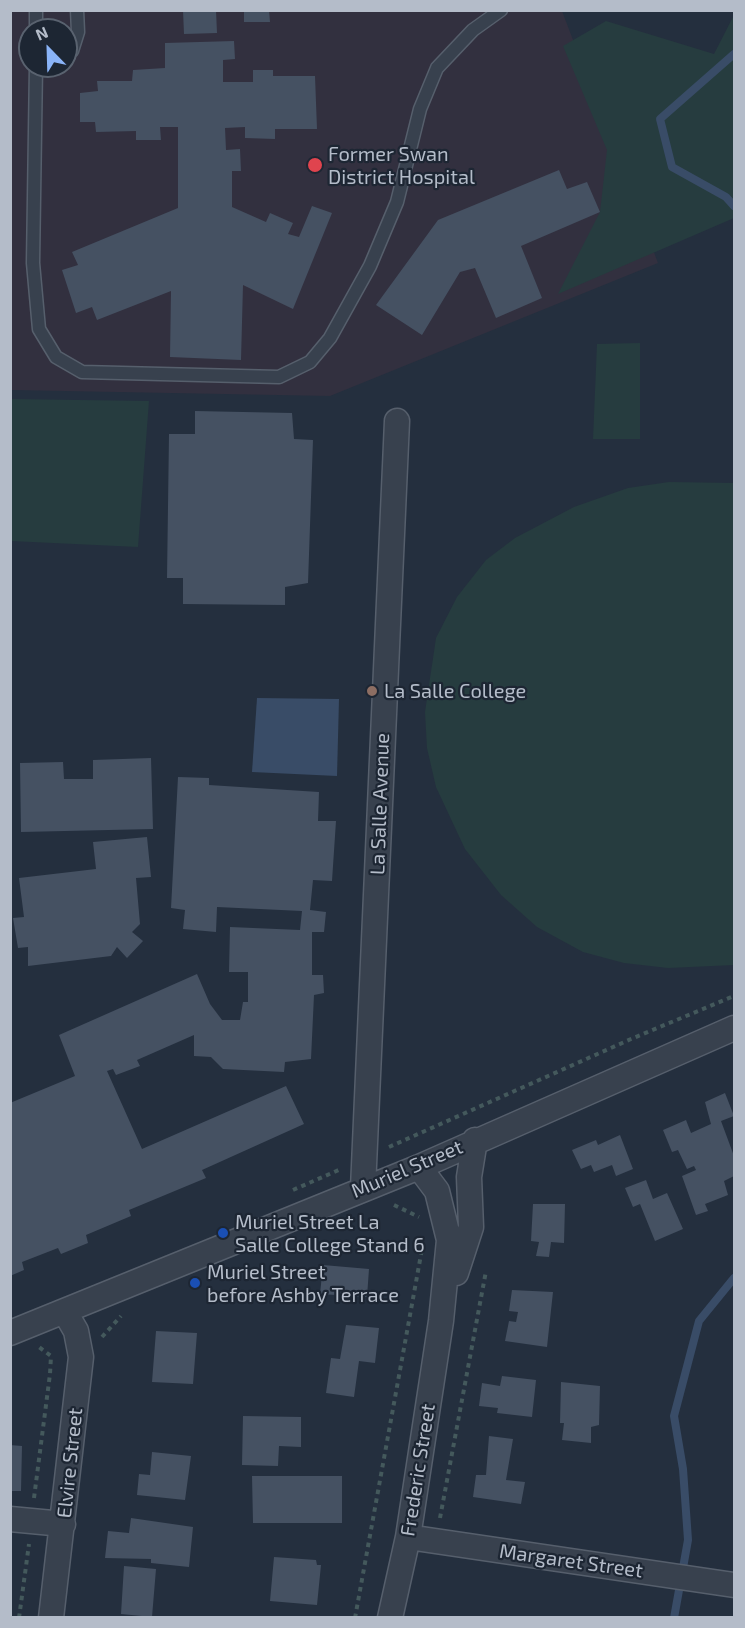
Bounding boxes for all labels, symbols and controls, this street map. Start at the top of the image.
north arrow [18,18,78,78]
text: N [33,22,51,44]
place label: Former Swan District Hospital [328,142,475,189]
marker: Former Swan District Hospital [306,156,324,174]
place label: La Salle College [384,679,526,703]
marker: La Salle College [365,684,379,698]
street label: La Salle Avenue [366,733,394,875]
street label: Muriel Street [348,1135,466,1203]
place label: Muriel Street La Salle College Stand 6 [235,1210,425,1257]
marker: Muriel Street La Salle College Stand 6 [216,1226,230,1240]
place label: Muriel Street before Ashby Terrace [207,1260,399,1307]
marker: Muriel Street before Ashby Terrace [188,1276,202,1290]
street label: Frederic Street [396,1402,440,1538]
street label: Elvire Street [52,1407,88,1519]
street label: Margaret Street [498,1539,644,1583]

